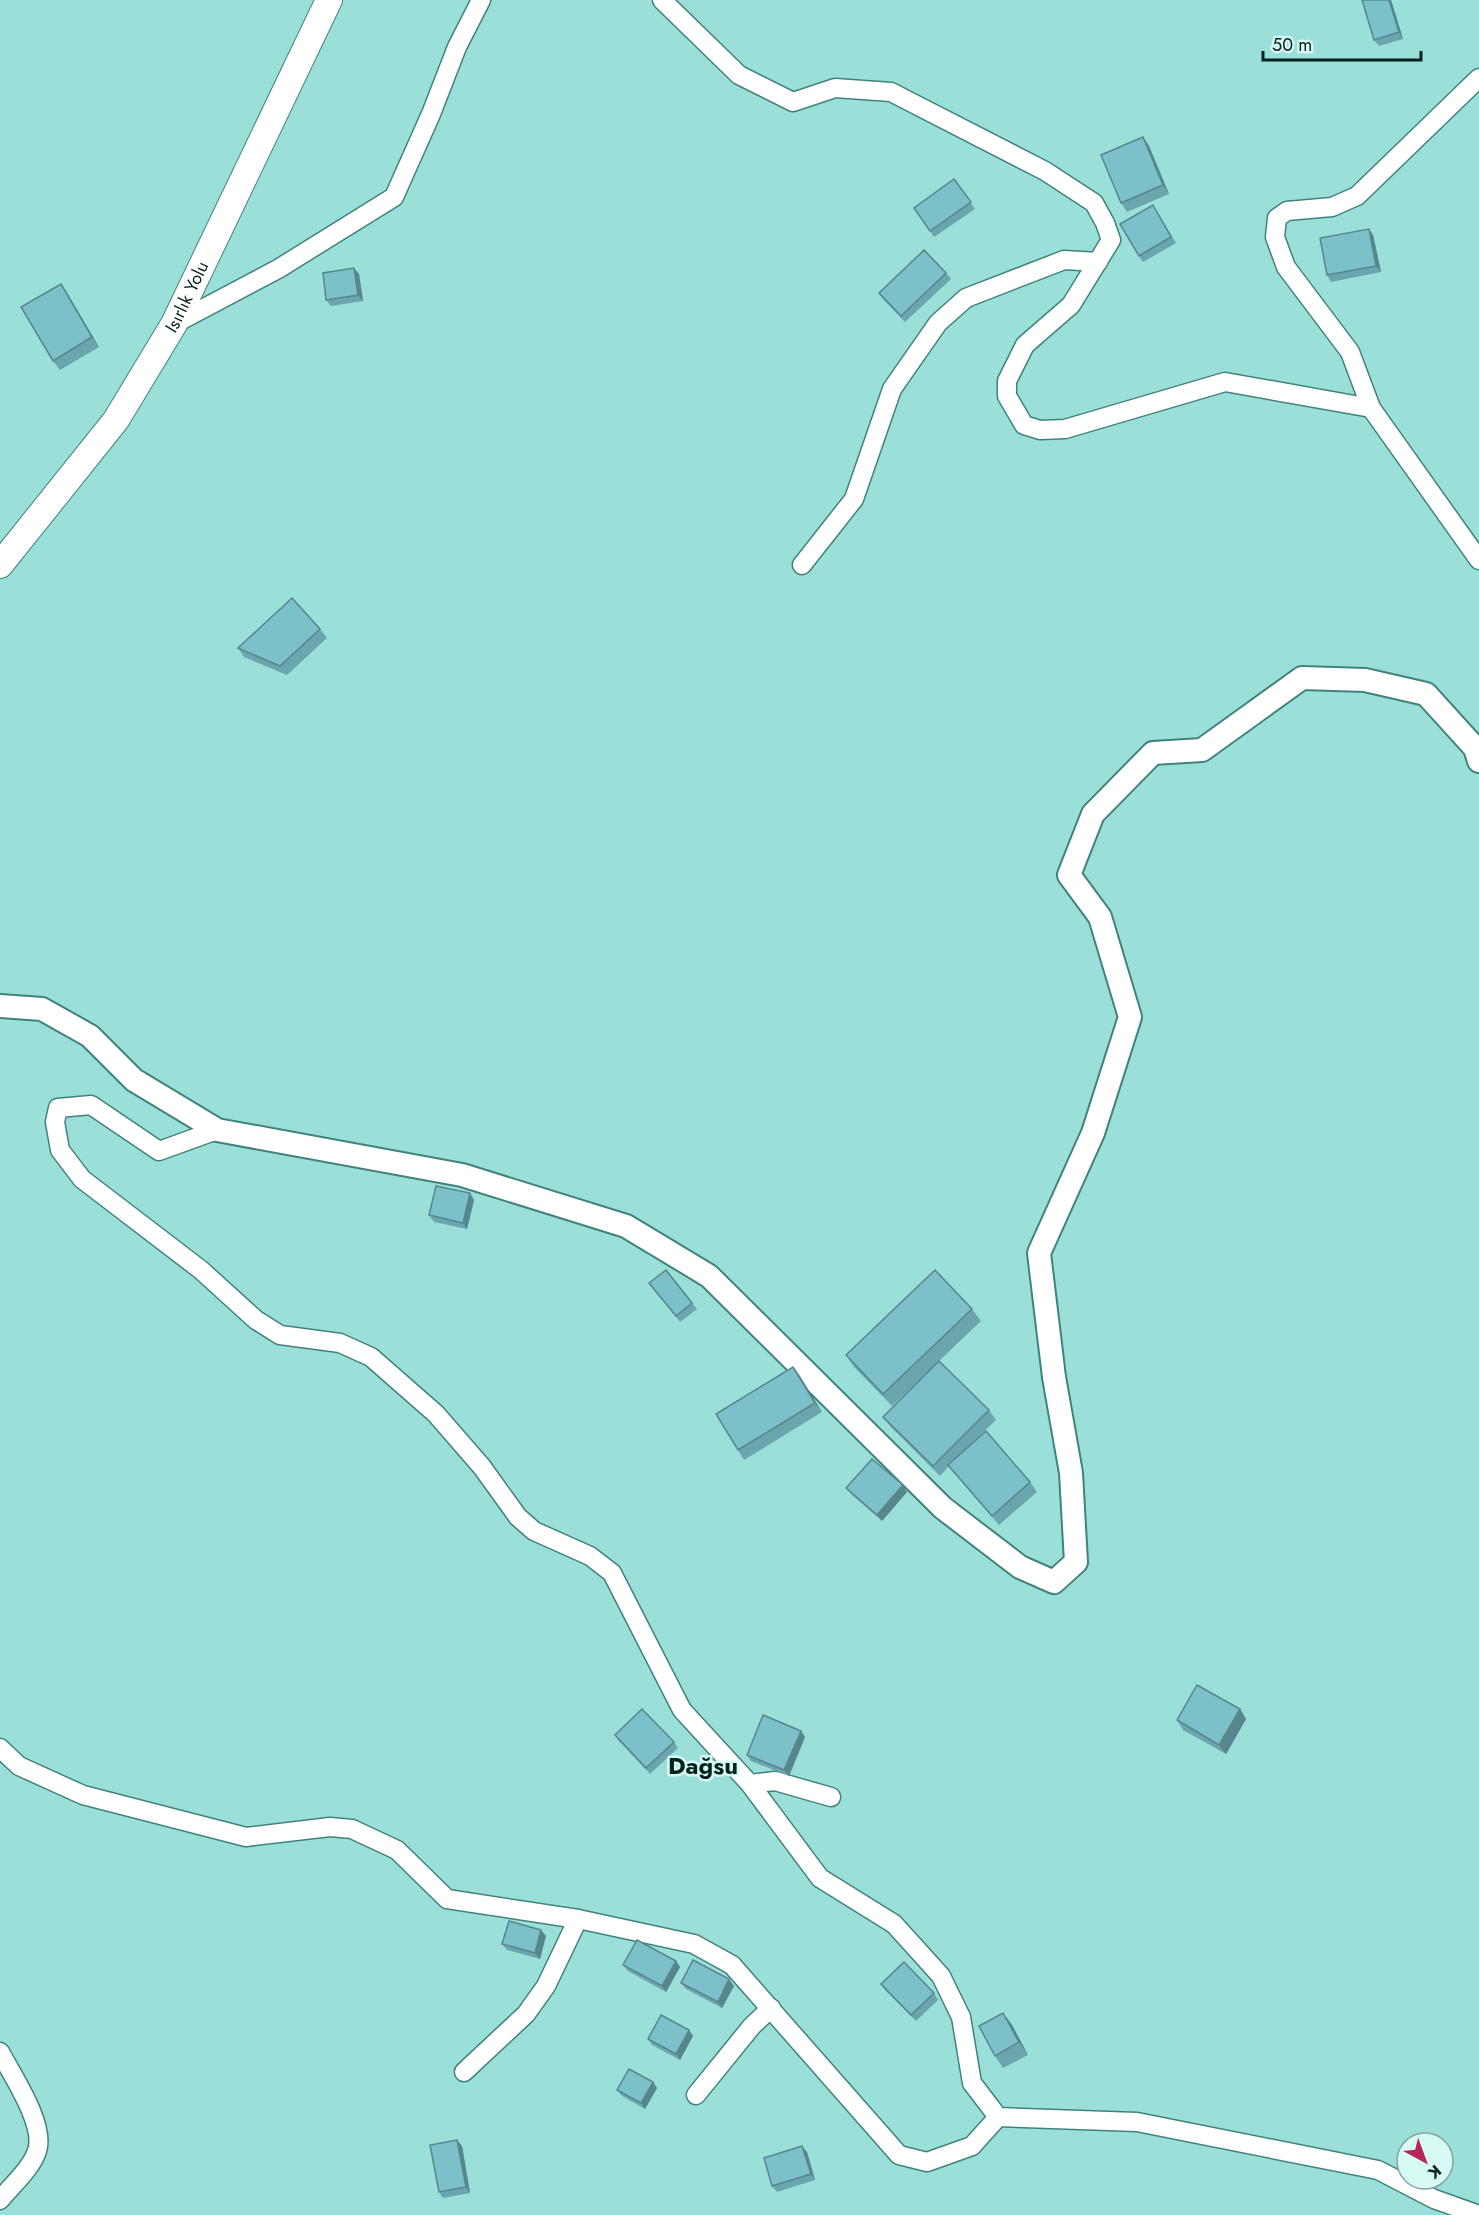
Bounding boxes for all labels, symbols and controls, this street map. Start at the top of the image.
scale bar [1263,24,1420,62]
text: 50 m [1272,32,1312,58]
street label: Isırlık Yolu [159,257,215,338]
district label: Dağsu [668,1748,738,1783]
north arrow [1395,2131,1455,2191]
text: K [1422,2160,1446,2185]

